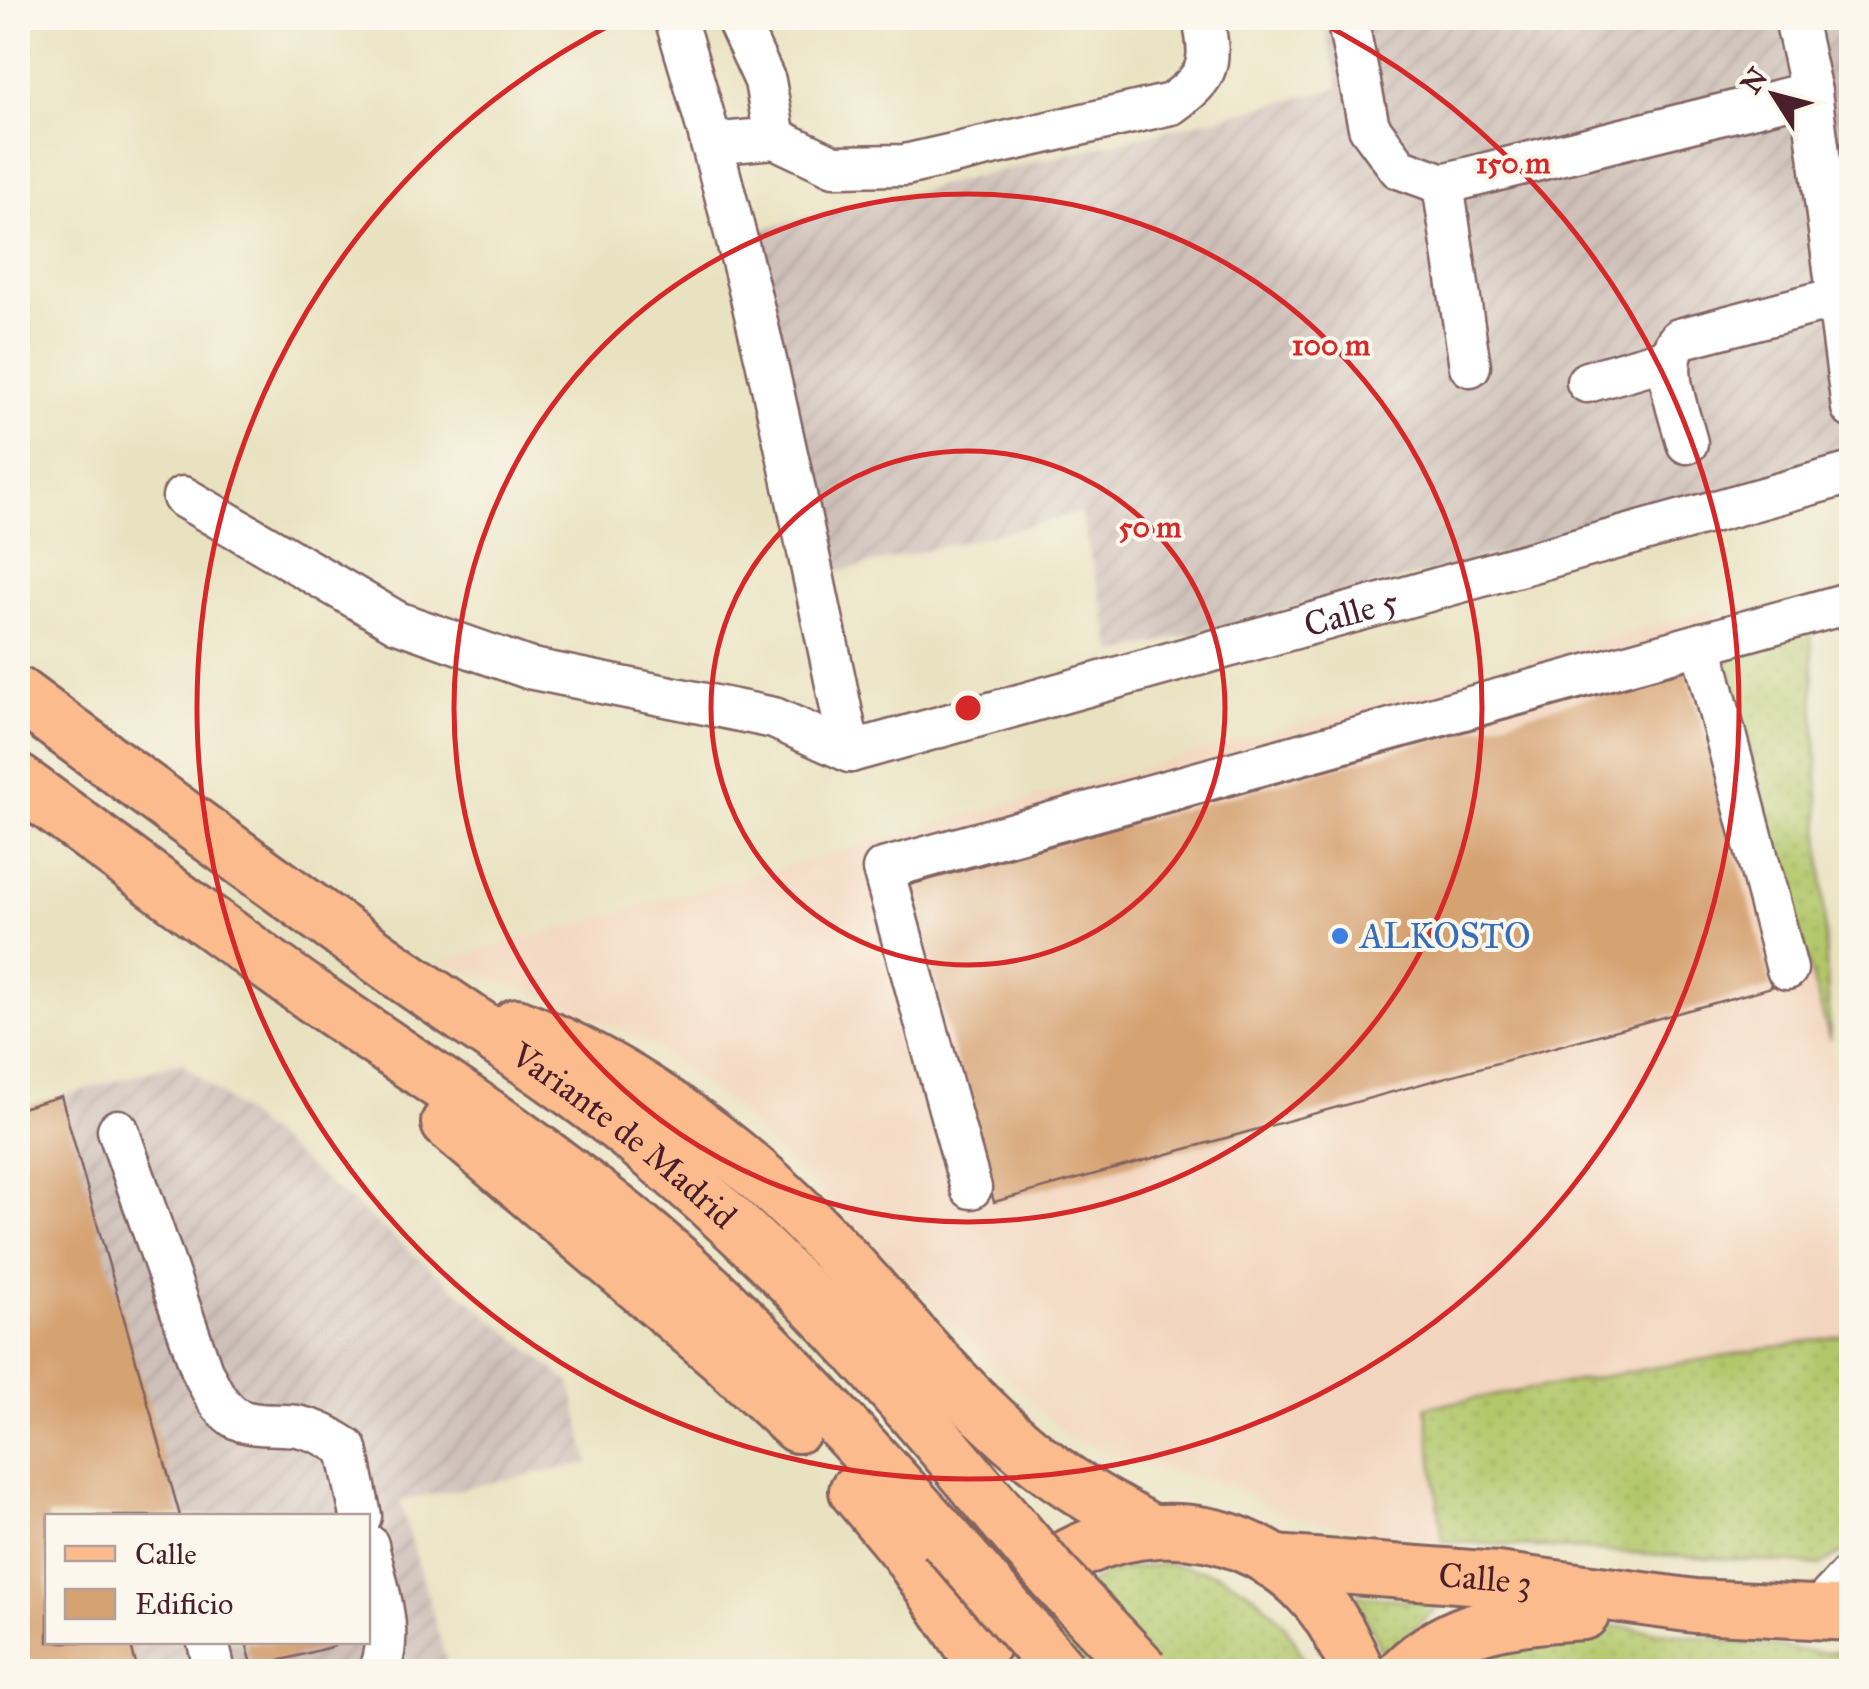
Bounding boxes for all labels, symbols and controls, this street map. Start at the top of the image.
north arrow [1724,45,1824,145]
text: N [1733,61,1775,100]
text: 150 m [1476,145,1551,181]
text: 100 m [1292,327,1371,363]
text: 50 m [1118,509,1182,545]
street label: Calle 5 [1299,579,1403,647]
centre of rings [950,690,986,726]
place label: ALKOSTO [1358,915,1531,958]
marker: ALKOSTO [1329,925,1351,947]
street label: Variante de Madrid [502,1033,746,1238]
legend [45,1514,370,1644]
text: Calle [135,1536,197,1572]
street label: Calle 3 [1437,1554,1535,1606]
text: Edificio [135,1586,233,1622]

